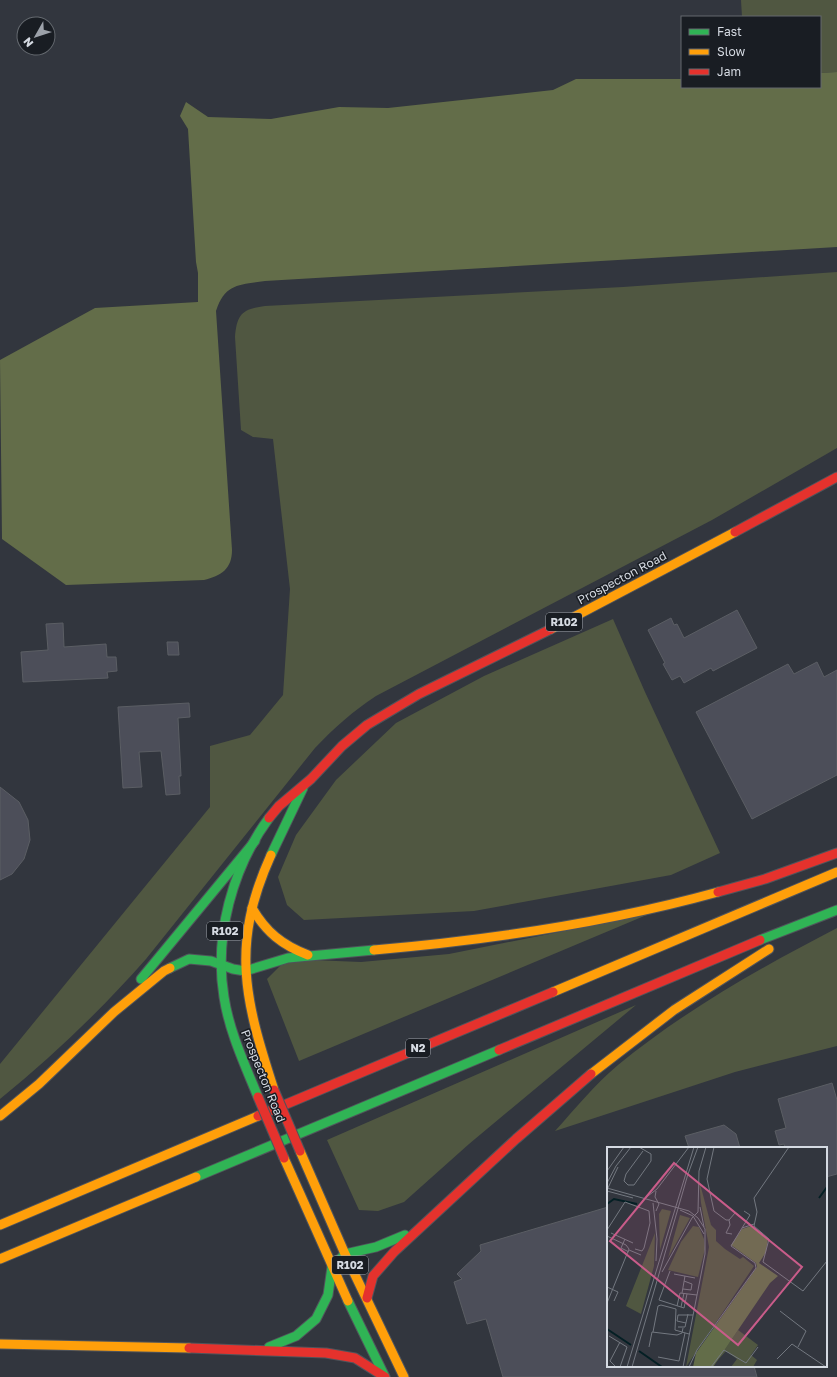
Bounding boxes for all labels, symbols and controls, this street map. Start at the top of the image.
north arrow [16,16,56,56]
legend [681,16,821,88]
text: Fast [717,24,742,39]
text: N [20,35,36,50]
text: Slow [717,44,745,59]
text: Jam [717,64,741,79]
street label: Prospecton Road [575,548,669,607]
road number: R102 [546,613,582,631]
road number: R102 [207,922,243,940]
street label: Prospecton Road [238,1027,289,1124]
road number: N2 [406,1039,430,1057]
inset map [607,1147,827,1367]
road number: R102 [332,1256,368,1274]

